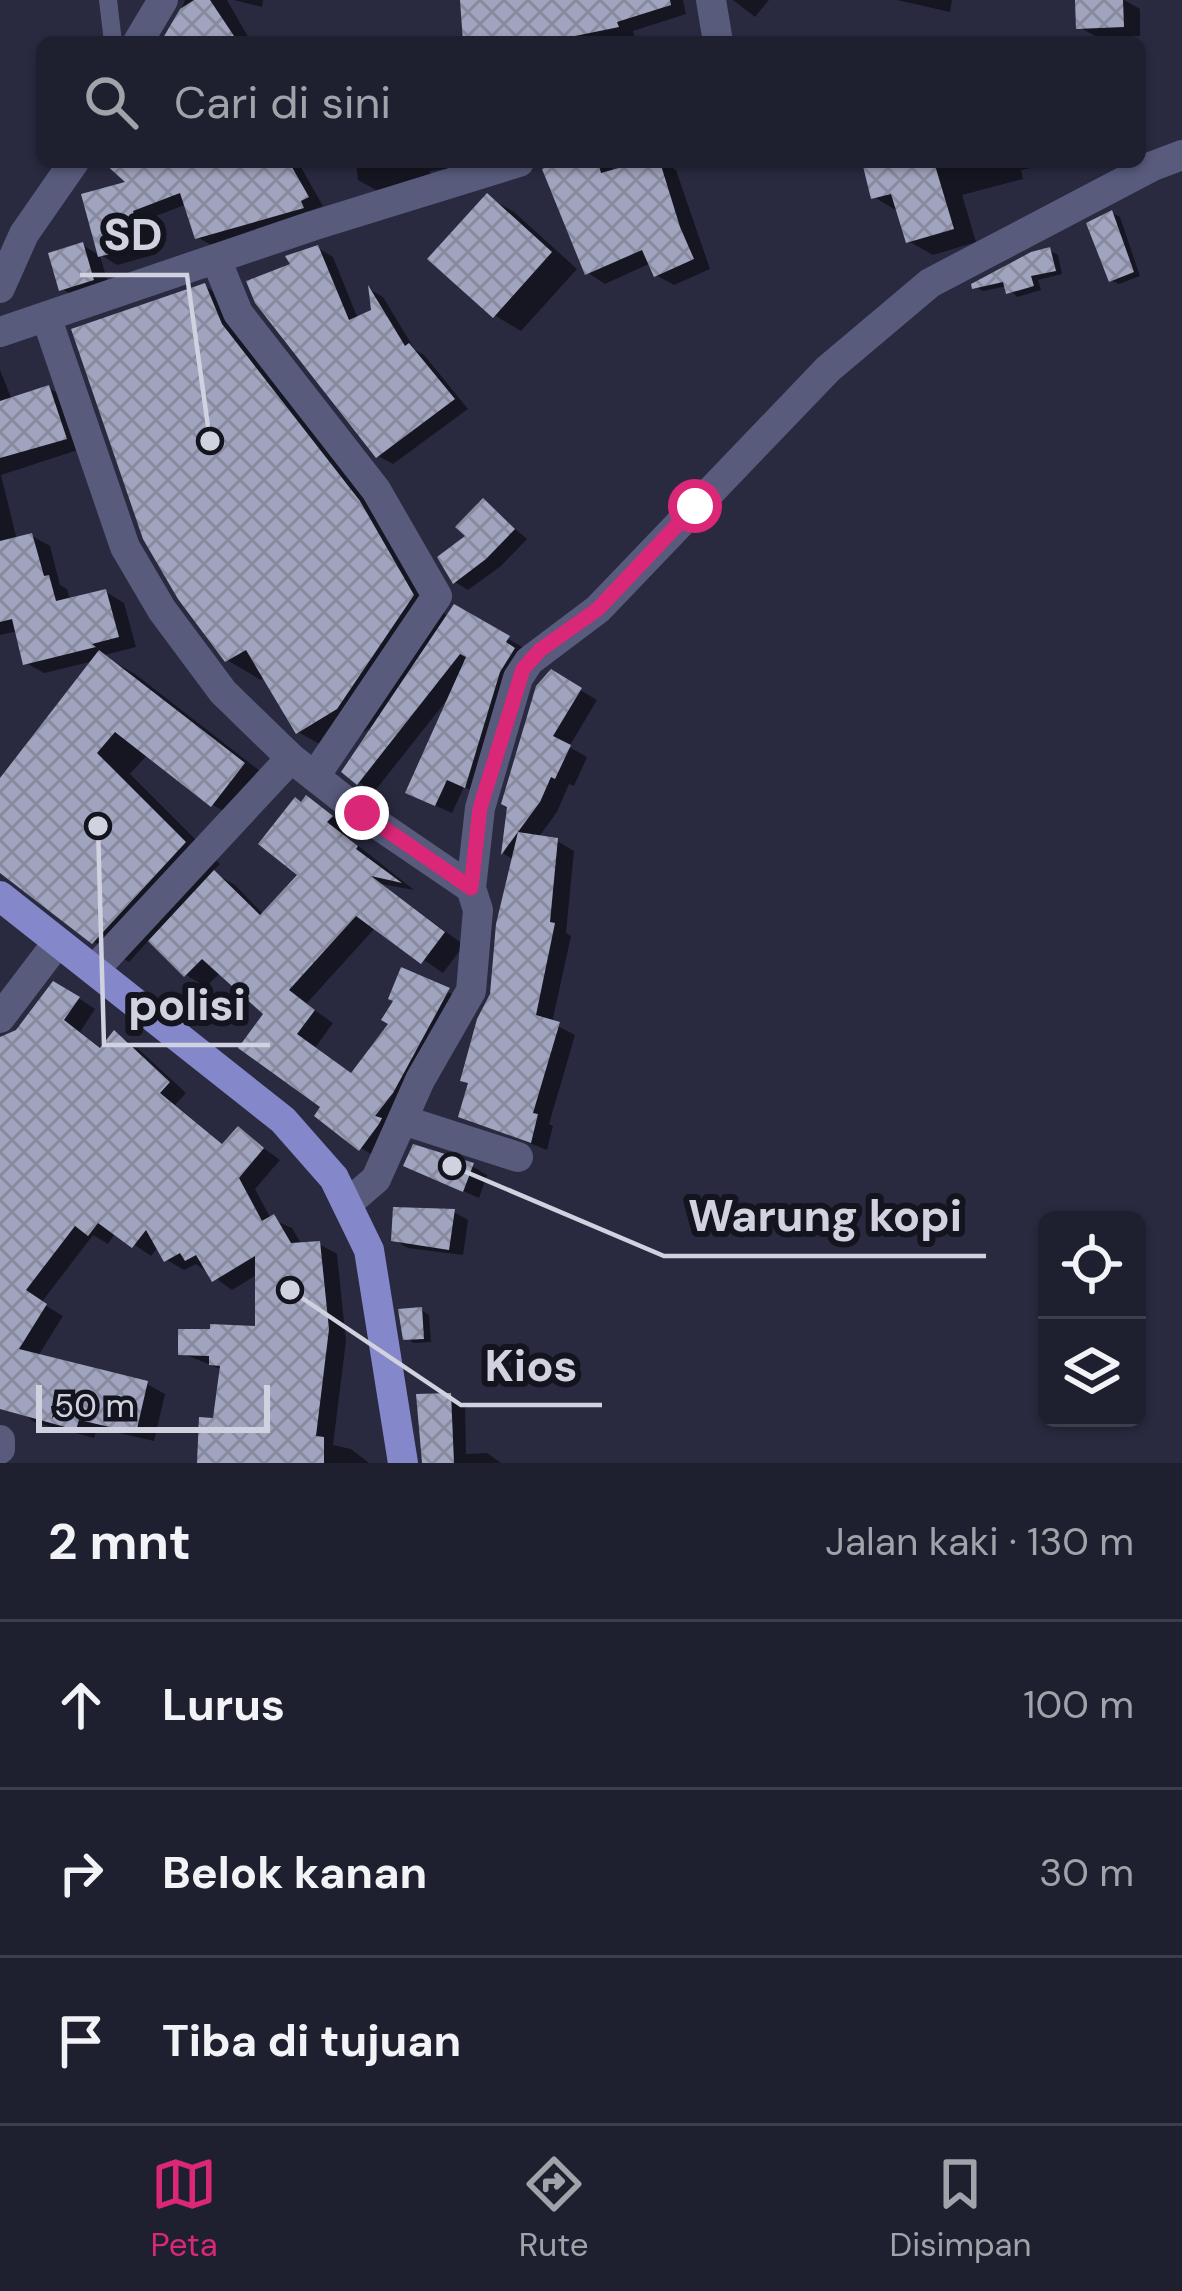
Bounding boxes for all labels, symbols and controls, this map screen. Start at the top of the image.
search box [36,36,1146,168]
icon: search [78,69,144,135]
text: Cari di sini [174,73,391,132]
callout: SD [80,194,187,275]
text: SD [104,205,163,264]
route start [668,479,722,533]
route end [335,786,389,840]
callout: polisi [104,964,270,1045]
text: polisi [128,975,246,1034]
callout: Warung kopi [664,1175,986,1256]
text: Warung kopi [688,1186,962,1245]
map controls [1038,1211,1146,1427]
button: locate [1038,1211,1146,1319]
button: layers [1038,1319,1146,1427]
callout: Kios [461,1324,602,1405]
text: Kios [484,1336,578,1395]
scale bar [36,1379,270,1432]
text: 50 m [54,1384,135,1427]
text: 2 mnt [48,1508,191,1575]
text: Jalan kaki · 130 m [825,1516,1134,1567]
icon: ahead [48,1672,114,1738]
text: Lurus [162,1675,285,1734]
text: 100 m [1023,1679,1134,1730]
icon: right [48,1840,114,1906]
text: Belok kanan [162,1843,427,1902]
text: 30 m [1039,1847,1134,1898]
icon: arrive [48,2008,114,2074]
text: Tiba di tujuan [162,2011,461,2070]
tab: Peta [150,2151,218,2266]
tab: Rute [519,2151,588,2266]
tab: Disimpan [889,2151,1032,2266]

